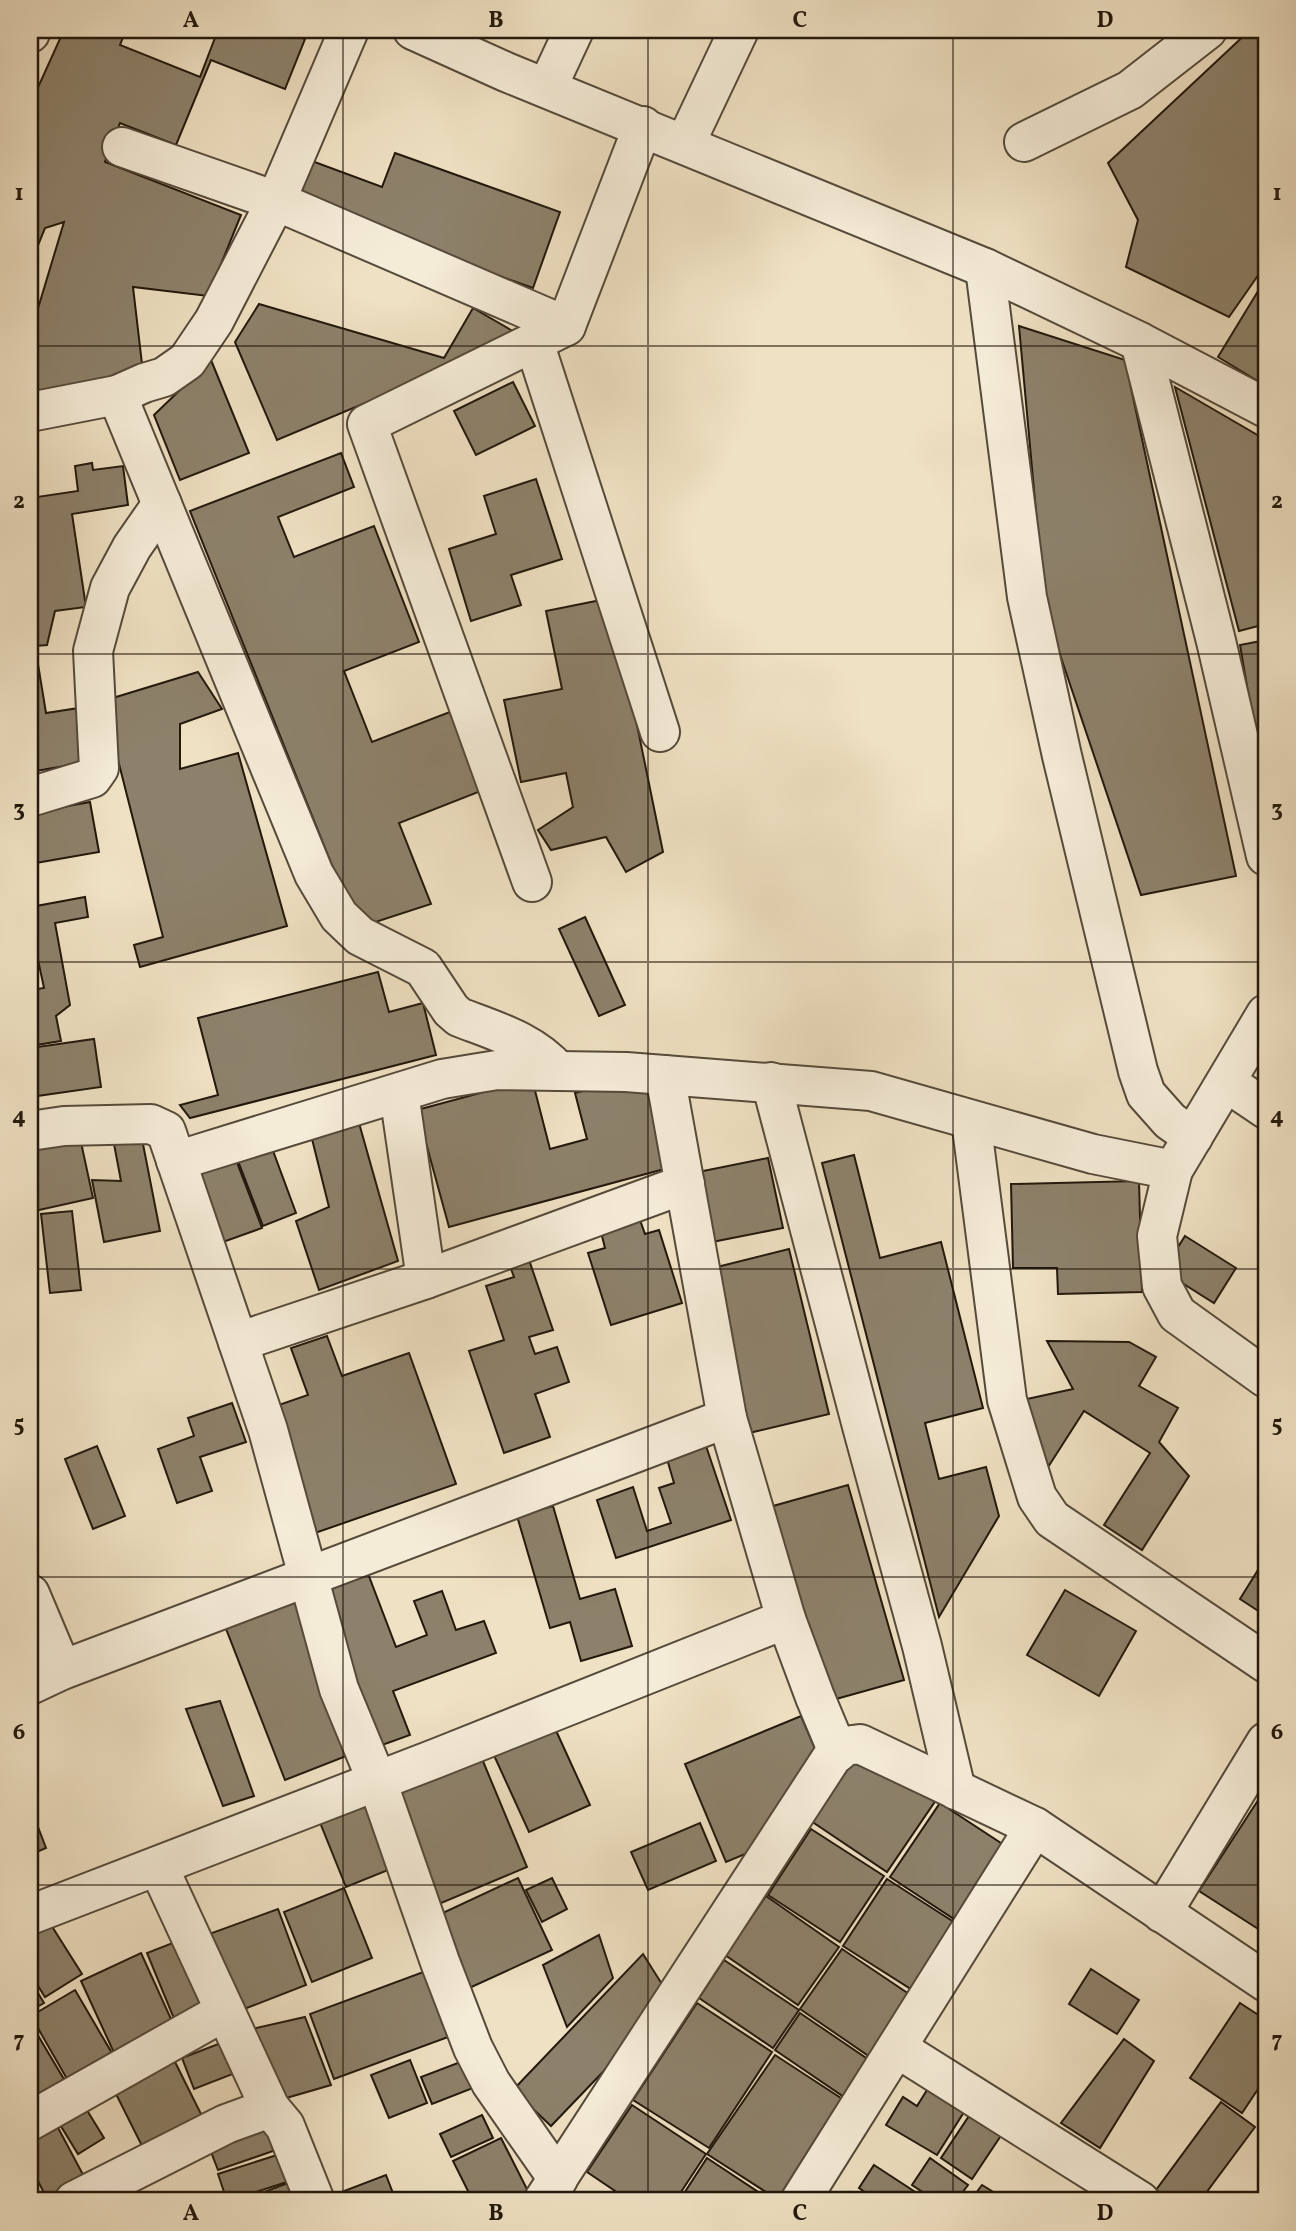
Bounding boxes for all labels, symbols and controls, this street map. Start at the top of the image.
text: A [183,5,199,37]
text: B [488,5,504,37]
text: C [793,5,807,37]
text: D [1097,5,1114,37]
text: 1 [14,178,24,210]
text: 1 [1272,178,1282,210]
text: 2 [13,486,25,518]
text: 2 [1271,486,1283,518]
text: 3 [13,794,25,826]
text: 3 [1271,794,1283,826]
text: 4 [12,1101,26,1133]
text: 4 [1270,1101,1284,1133]
text: 5 [13,1409,25,1441]
text: 5 [1271,1409,1283,1441]
text: 6 [13,1717,25,1749]
text: 6 [1271,1717,1283,1749]
text: 7 [14,2025,25,2057]
text: 7 [1272,2025,1283,2057]
text: A [183,2198,199,2230]
text: B [488,2198,504,2230]
text: C [793,2198,807,2230]
text: D [1097,2198,1114,2230]

